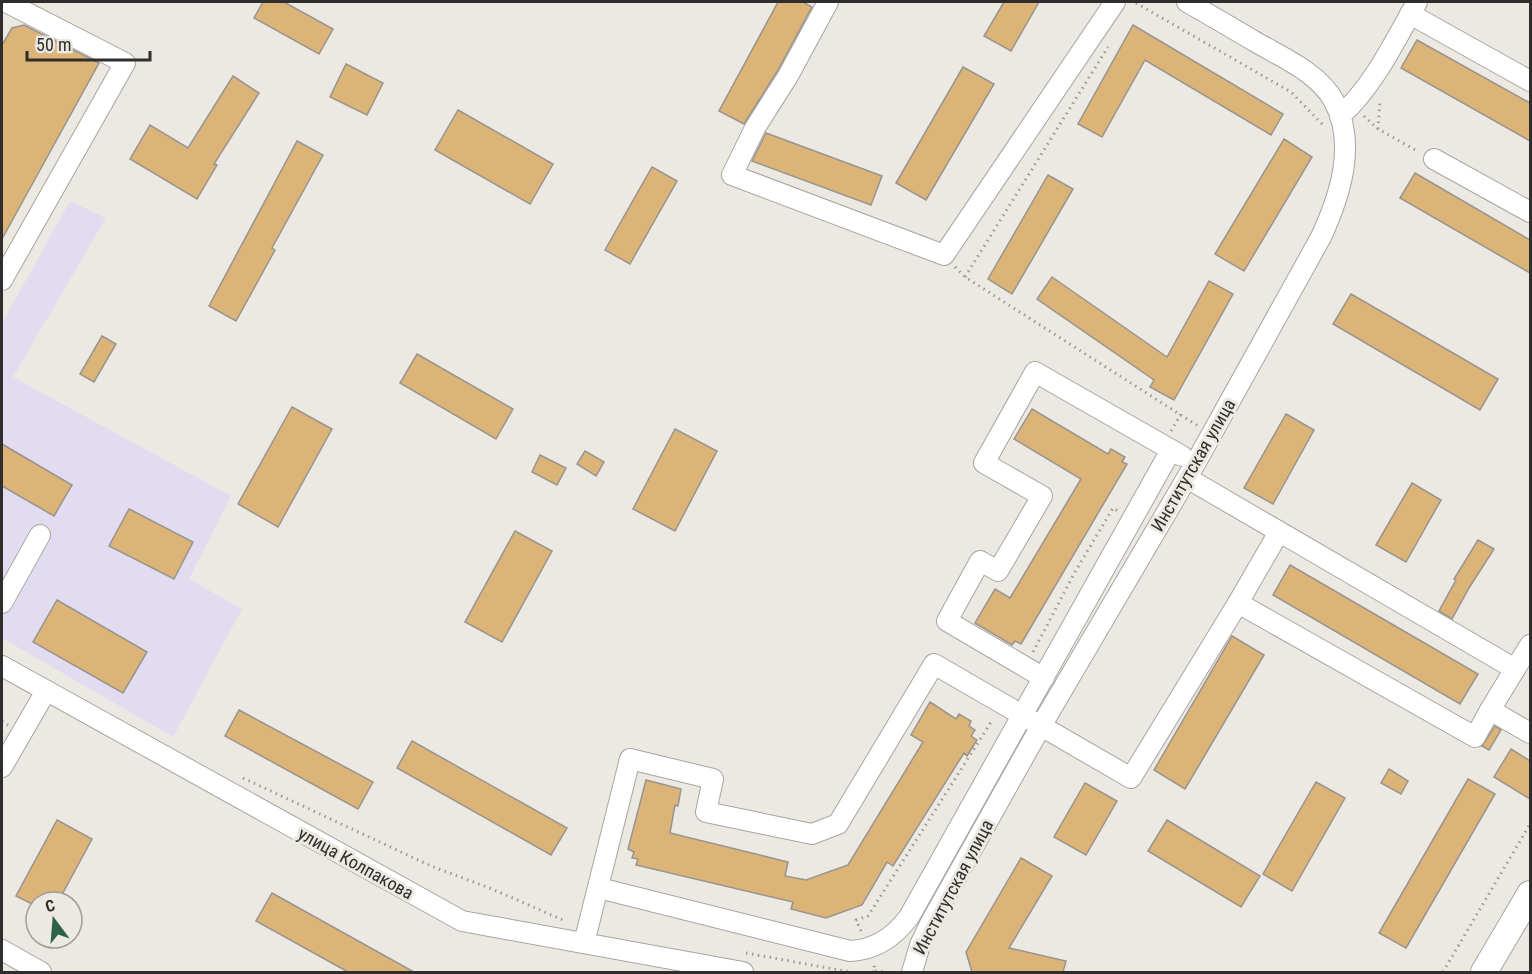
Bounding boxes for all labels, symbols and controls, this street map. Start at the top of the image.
scale bar [27,24,150,62]
text: 50 m [36,34,71,55]
street label: Институтская улица [1147,395,1239,535]
street label: Институтская улица [909,816,997,958]
street label: улица Колпакова [295,823,417,903]
north arrow [24,890,84,950]
text: С [43,896,57,916]

